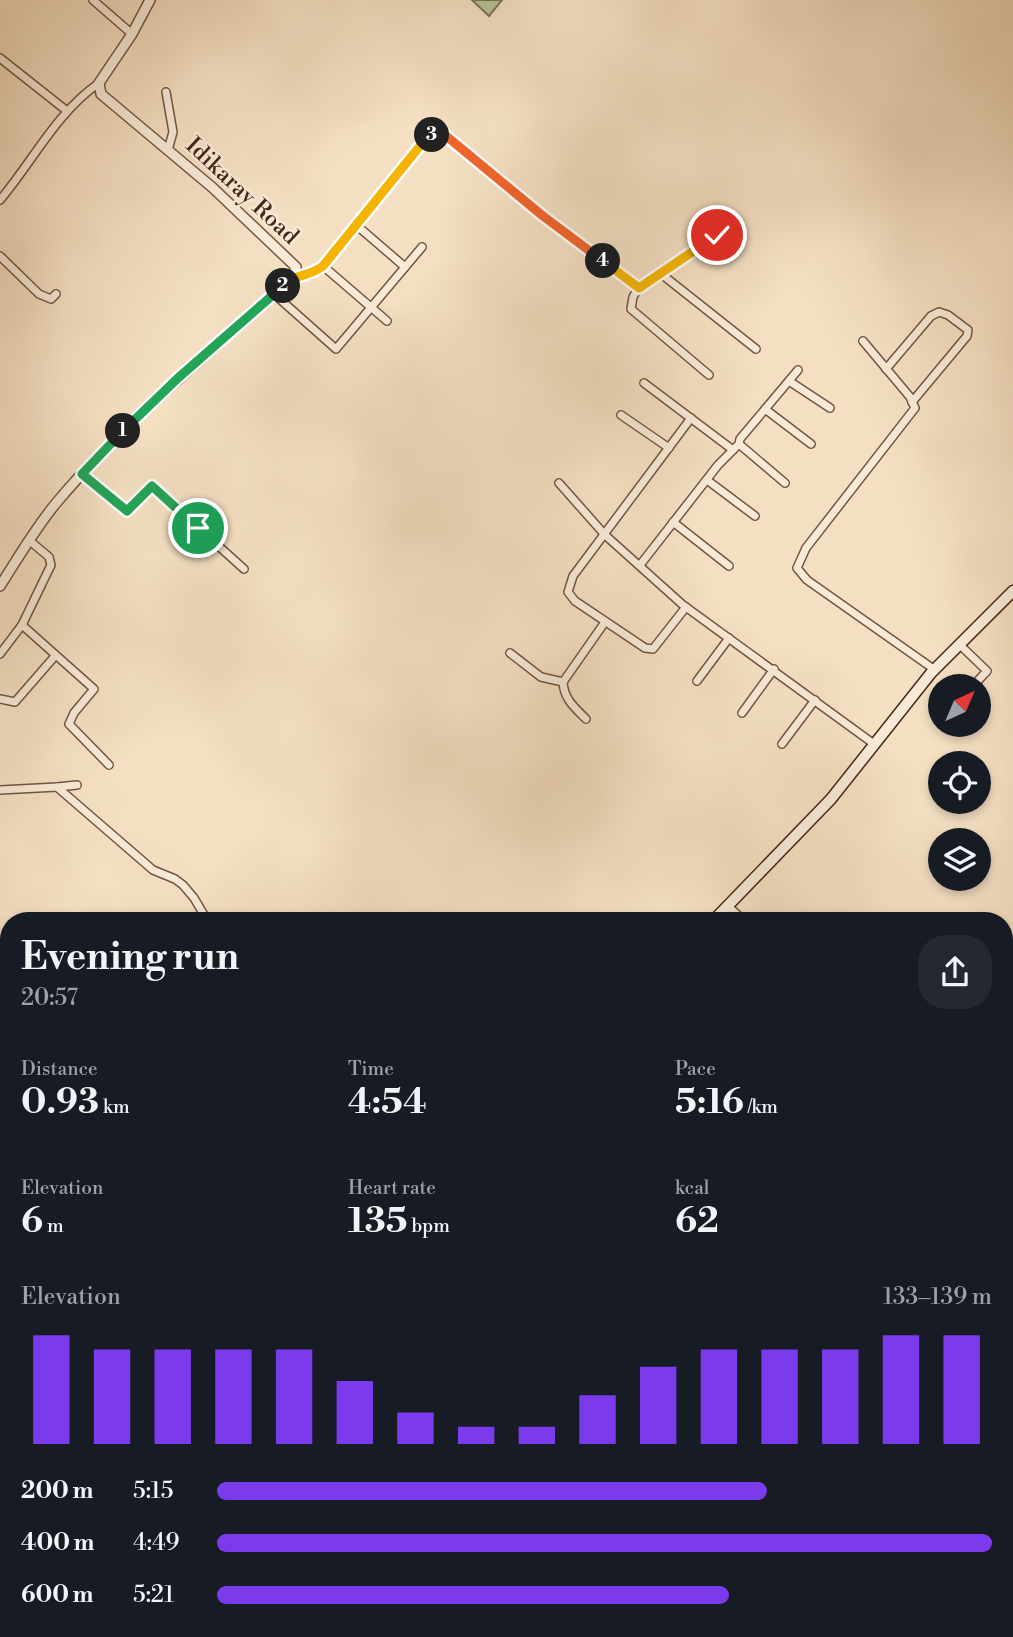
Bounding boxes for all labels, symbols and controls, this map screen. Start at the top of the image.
pin: 3 [414,118,450,152]
text: 3 [426,122,437,146]
street label: Idikaray Road [180,132,304,250]
pin [687,205,747,265]
icon: check [698,216,736,254]
pin: 4 [586,244,620,278]
text: 4 [596,248,609,272]
pin: 2 [266,268,300,304]
text: 2 [277,273,288,297]
pin: 1 [106,414,140,448]
text: 1 [118,418,127,442]
pin [168,498,228,558]
icon: arrive [179,509,217,547]
north arrow [928,674,990,737]
map controls [928,674,991,891]
button: locate [928,751,991,814]
button: layers [928,828,991,891]
text: Evening run [21,934,239,981]
button: share [918,935,992,1009]
text: 20:57 [21,984,78,1012]
text: Distance [21,1057,98,1081]
text: Time [348,1057,394,1081]
text: Pace [675,1057,716,1081]
text: 0.93 [21,1081,99,1124]
text: 4:54 [348,1081,427,1124]
text: 5:16 [675,1081,744,1124]
text: km [99,1095,130,1119]
text: /km [744,1095,778,1119]
text: Elevation [21,1176,103,1200]
text: Heart rate [348,1176,436,1200]
text: kcal [675,1176,709,1200]
text: 6 [21,1200,43,1243]
text: 135 [348,1200,408,1243]
text: 62 [675,1200,719,1243]
text: m [43,1214,64,1238]
text: bpm [408,1214,450,1238]
text: Elevation [21,1283,121,1311]
text: 133–139 m [883,1283,992,1311]
text: 200 m [21,1477,93,1505]
text: 5:15 [133,1477,173,1505]
text: 400 m [21,1529,94,1557]
text: 4:49 [133,1529,180,1557]
text: 600 m [21,1581,94,1609]
text: 5:21 [133,1581,174,1609]

